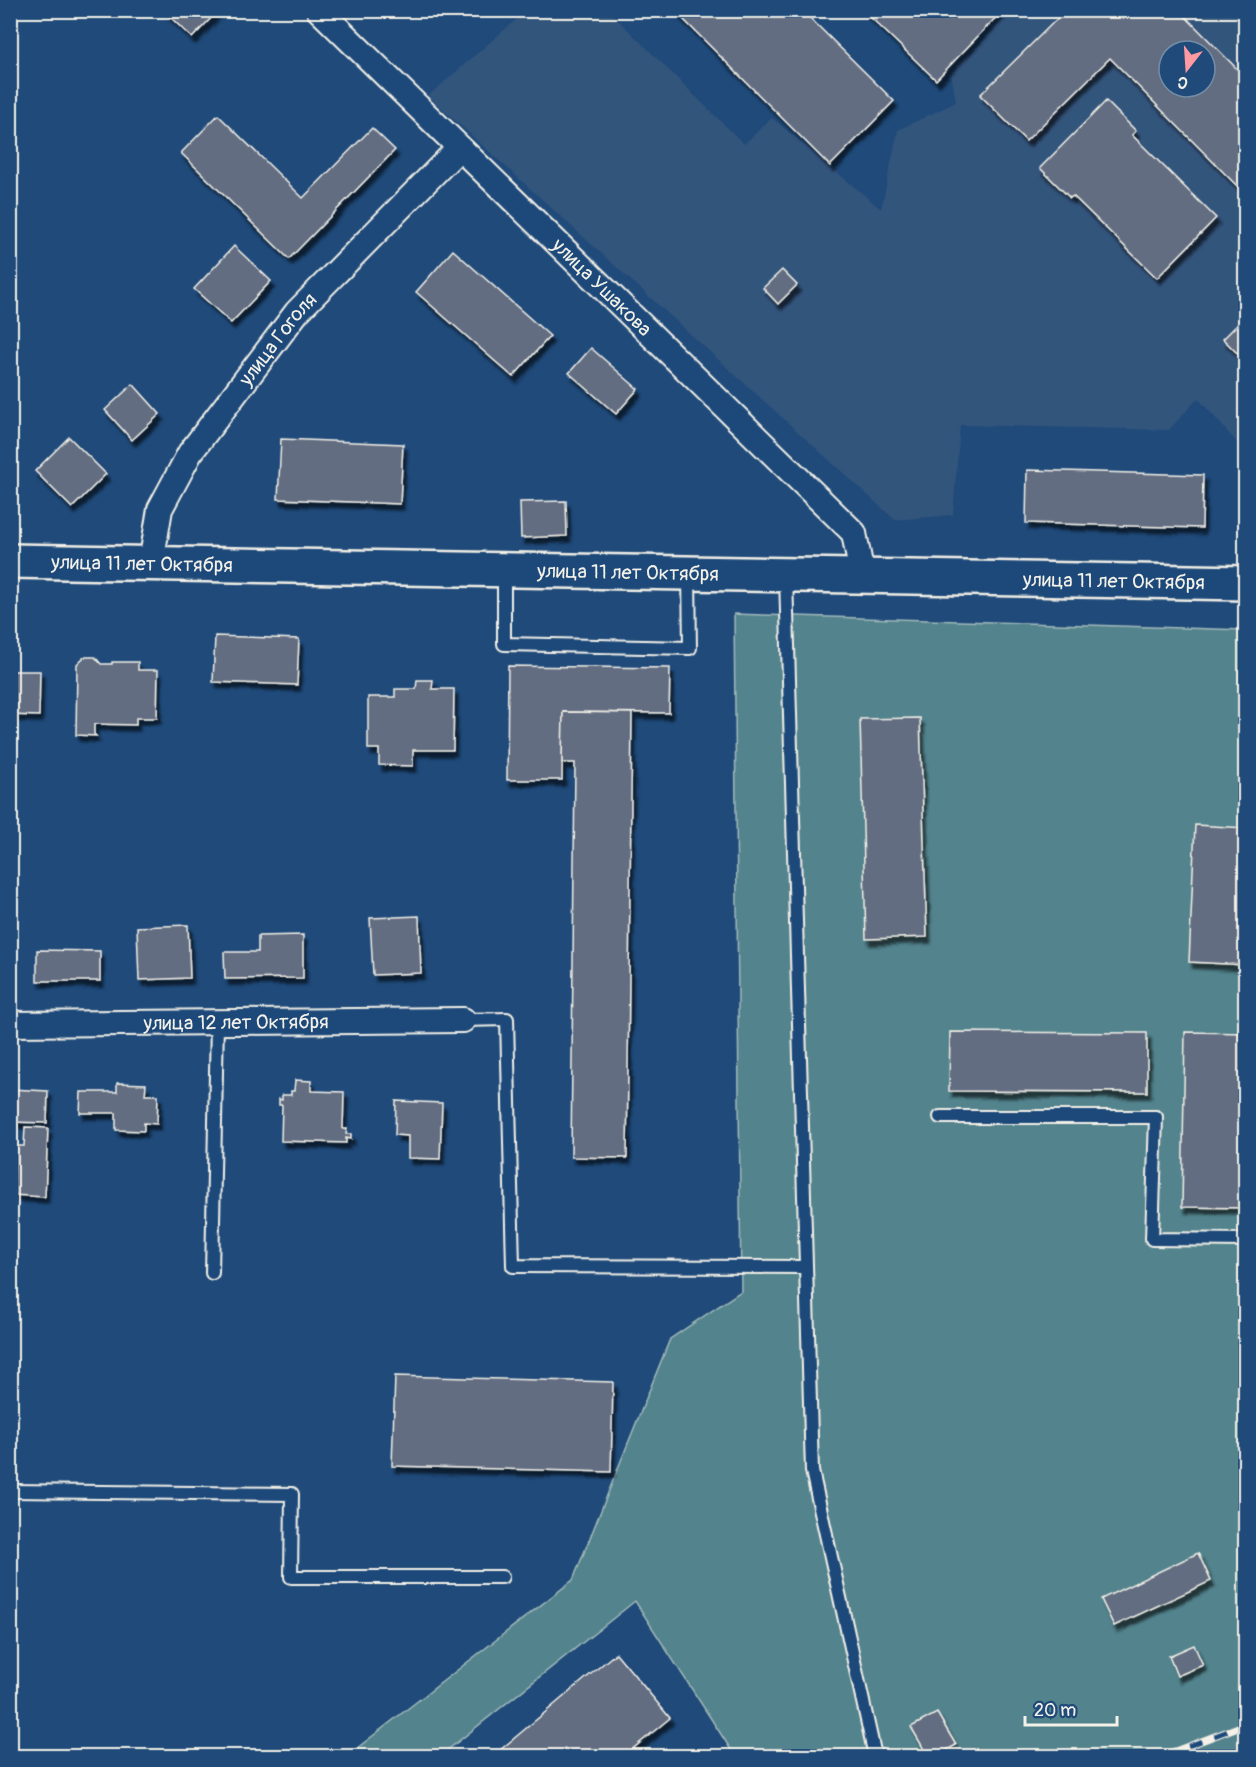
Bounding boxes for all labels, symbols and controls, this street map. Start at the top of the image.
north arrow [1157,39,1217,99]
text: С [1175,71,1191,93]
street label: улица Ушакова [546,232,657,341]
street label: улица Гоголя [232,287,322,391]
street label: улица 11 лет Октября [50,549,233,577]
street label: улица 11 лет Октября [536,558,719,586]
street label: улица 11 лет Октября [1022,567,1205,595]
street label: улица 12 лет Октября [142,1009,329,1035]
scale bar [1025,1689,1116,1727]
text: 20 m [1034,1699,1076,1722]

